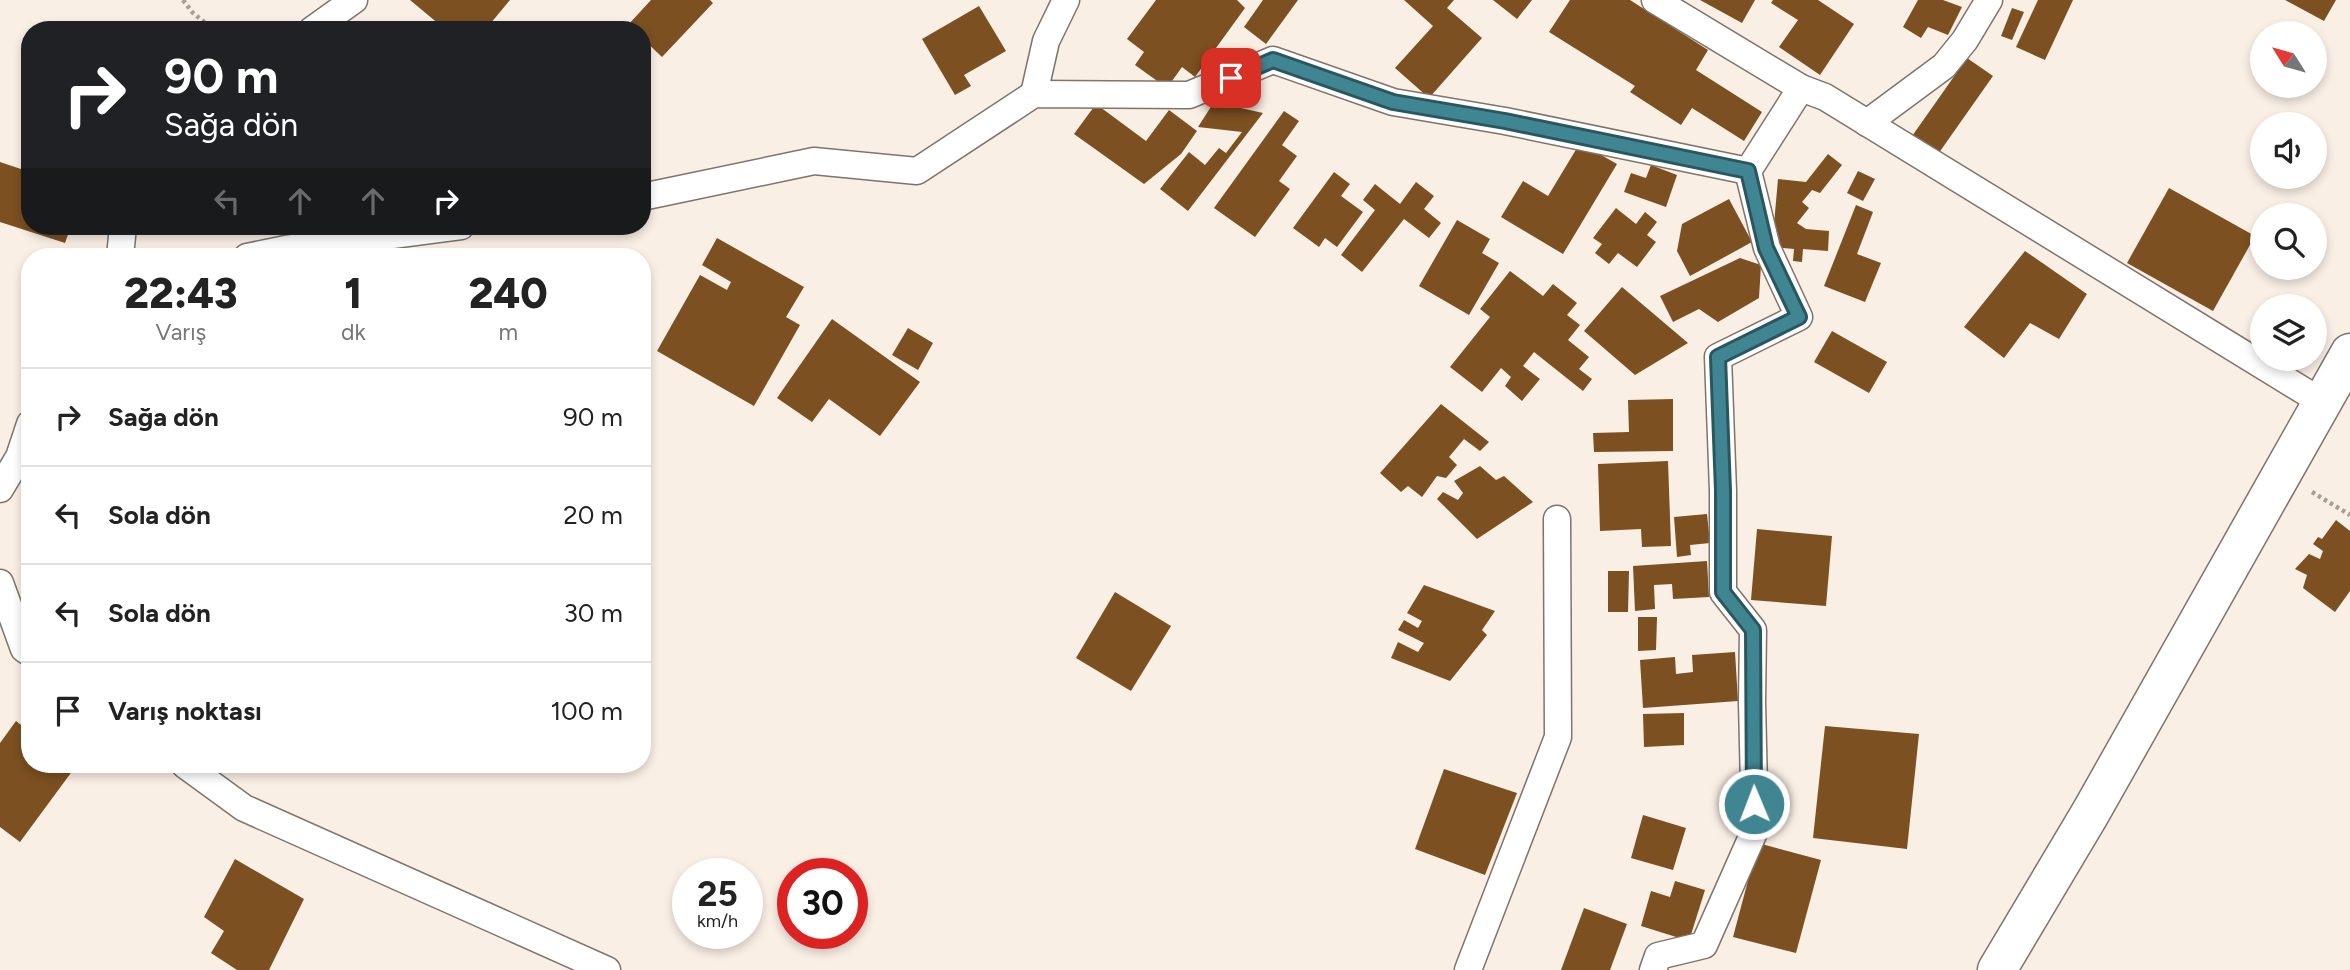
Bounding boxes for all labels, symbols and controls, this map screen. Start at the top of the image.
north arrow [2250,21,2328,98]
map controls [2250,21,2327,371]
text: 90 m [164,46,279,105]
pin [1201,48,1261,108]
icon: right [49,49,140,140]
icon: arrive [1212,59,1250,97]
text: Sağa dön [164,106,298,144]
button: sound [2250,112,2327,189]
icon: left [208,182,246,220]
icon: ahead [281,182,319,220]
icon: ahead [354,182,392,220]
icon: right [427,182,465,220]
button: search [2250,203,2327,280]
text: 22:43 [124,268,238,319]
text: 1 [344,268,362,319]
text: 240 [469,268,548,319]
button: layers [2250,294,2327,371]
text: Varış [156,318,206,346]
text: dk [341,318,366,346]
text: m [498,318,518,346]
icon: right [49,398,87,436]
text: Sağa dön [108,401,219,433]
text: 90 m [563,401,623,433]
icon: left [49,496,87,534]
text: Sola dön [108,499,211,531]
text: 20 m [563,499,623,531]
icon: left [49,594,87,632]
text: Sola dön [108,597,211,629]
text: 30 m [564,597,623,629]
icon: arrive [49,692,87,730]
text: Varış noktası [108,695,262,727]
text: 100 m [550,695,623,727]
position arrow [1717,767,1791,841]
speed limit sign: 30 [777,858,868,949]
text: 25 [697,873,738,915]
text: km/h [697,910,738,932]

